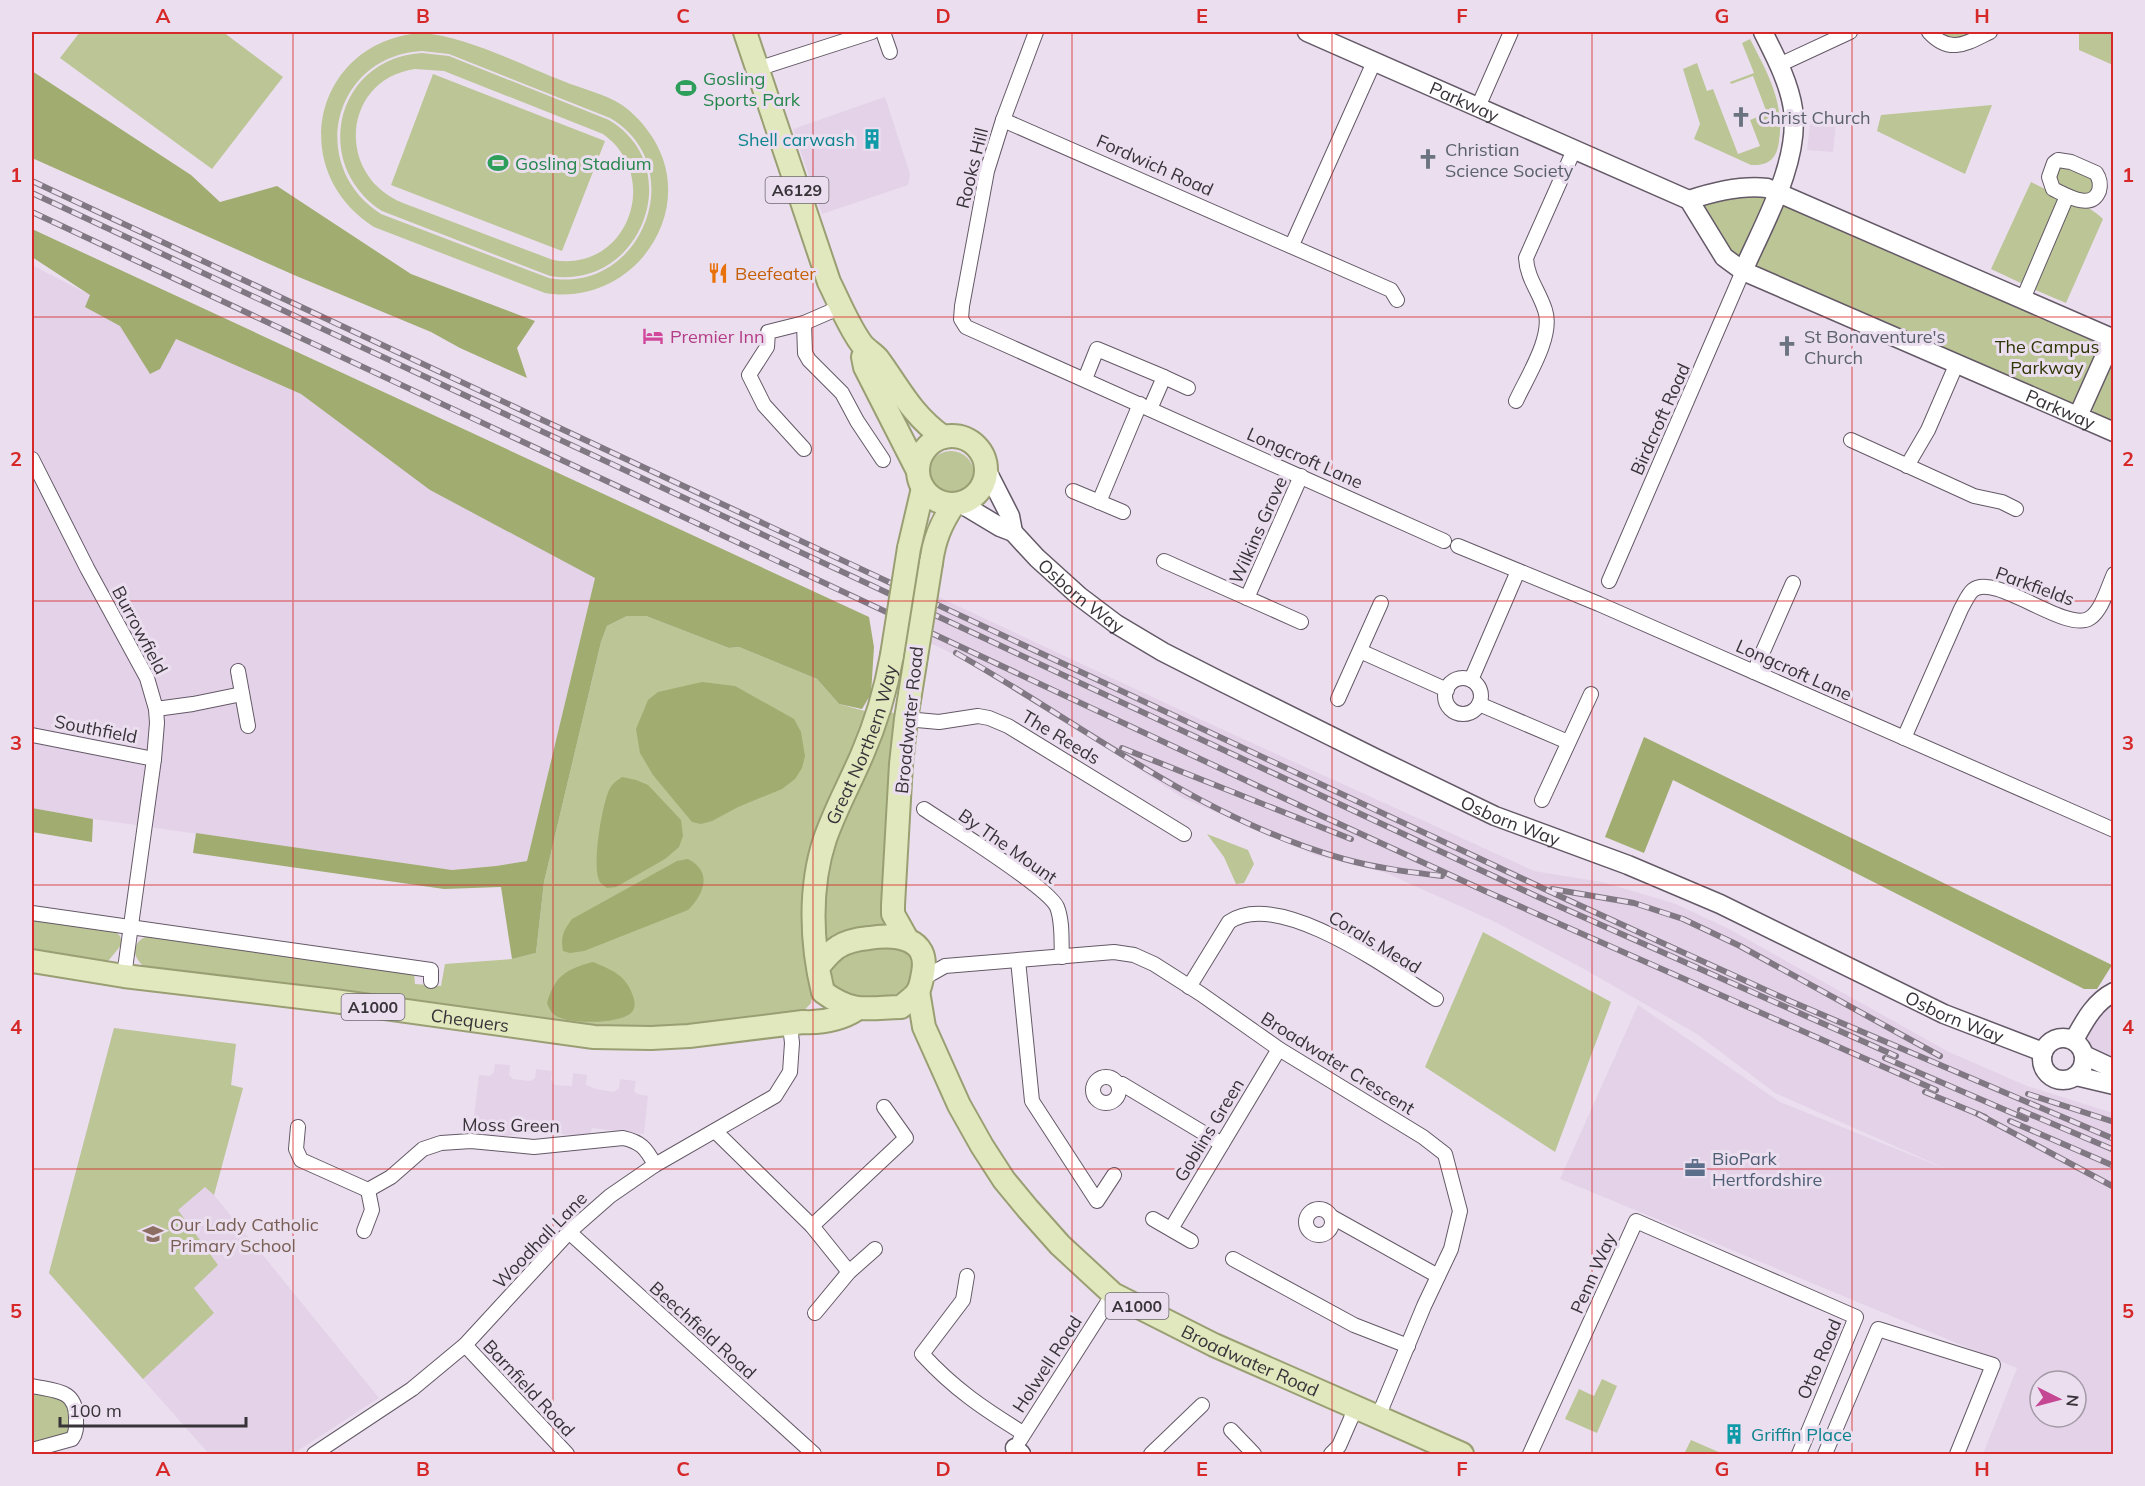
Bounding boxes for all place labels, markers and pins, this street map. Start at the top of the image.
place label: Gosling Sports Park [703,67,801,111]
sports icon: Gosling Sports Park [674,76,698,100]
church icon: Christ Church [1729,105,1753,129]
place label: Christ Church [1758,106,1871,129]
building icon: Shell carwash [860,127,884,151]
place label: Shell carwash [738,128,855,151]
place label: Christian Science Society [1445,138,1574,182]
church icon: Christian Science Society [1416,147,1440,171]
sports icon: Gosling Stadium [486,151,510,175]
place label: Gosling Stadium [515,152,652,175]
restaurant icon: Beefeater [706,261,730,285]
place label: Beefeater [735,262,816,285]
hotel icon: Premier Inn [641,324,665,348]
place label: Premier Inn [670,325,765,348]
place label: St Bonaventure's Church [1804,325,1946,369]
church icon: St Bonaventure's Church [1775,334,1799,358]
place label: BioPark Hertfordshire [1712,1147,1822,1191]
office icon: BioPark Hertfordshire [1683,1156,1707,1180]
place label: Our Lady Catholic Primary School [170,1213,319,1257]
school or university icon: Our Lady Catholic Primary School [141,1222,165,1246]
building icon: Griffin Place [1722,1422,1746,1446]
place label: Griffin Place [1751,1423,1852,1446]

